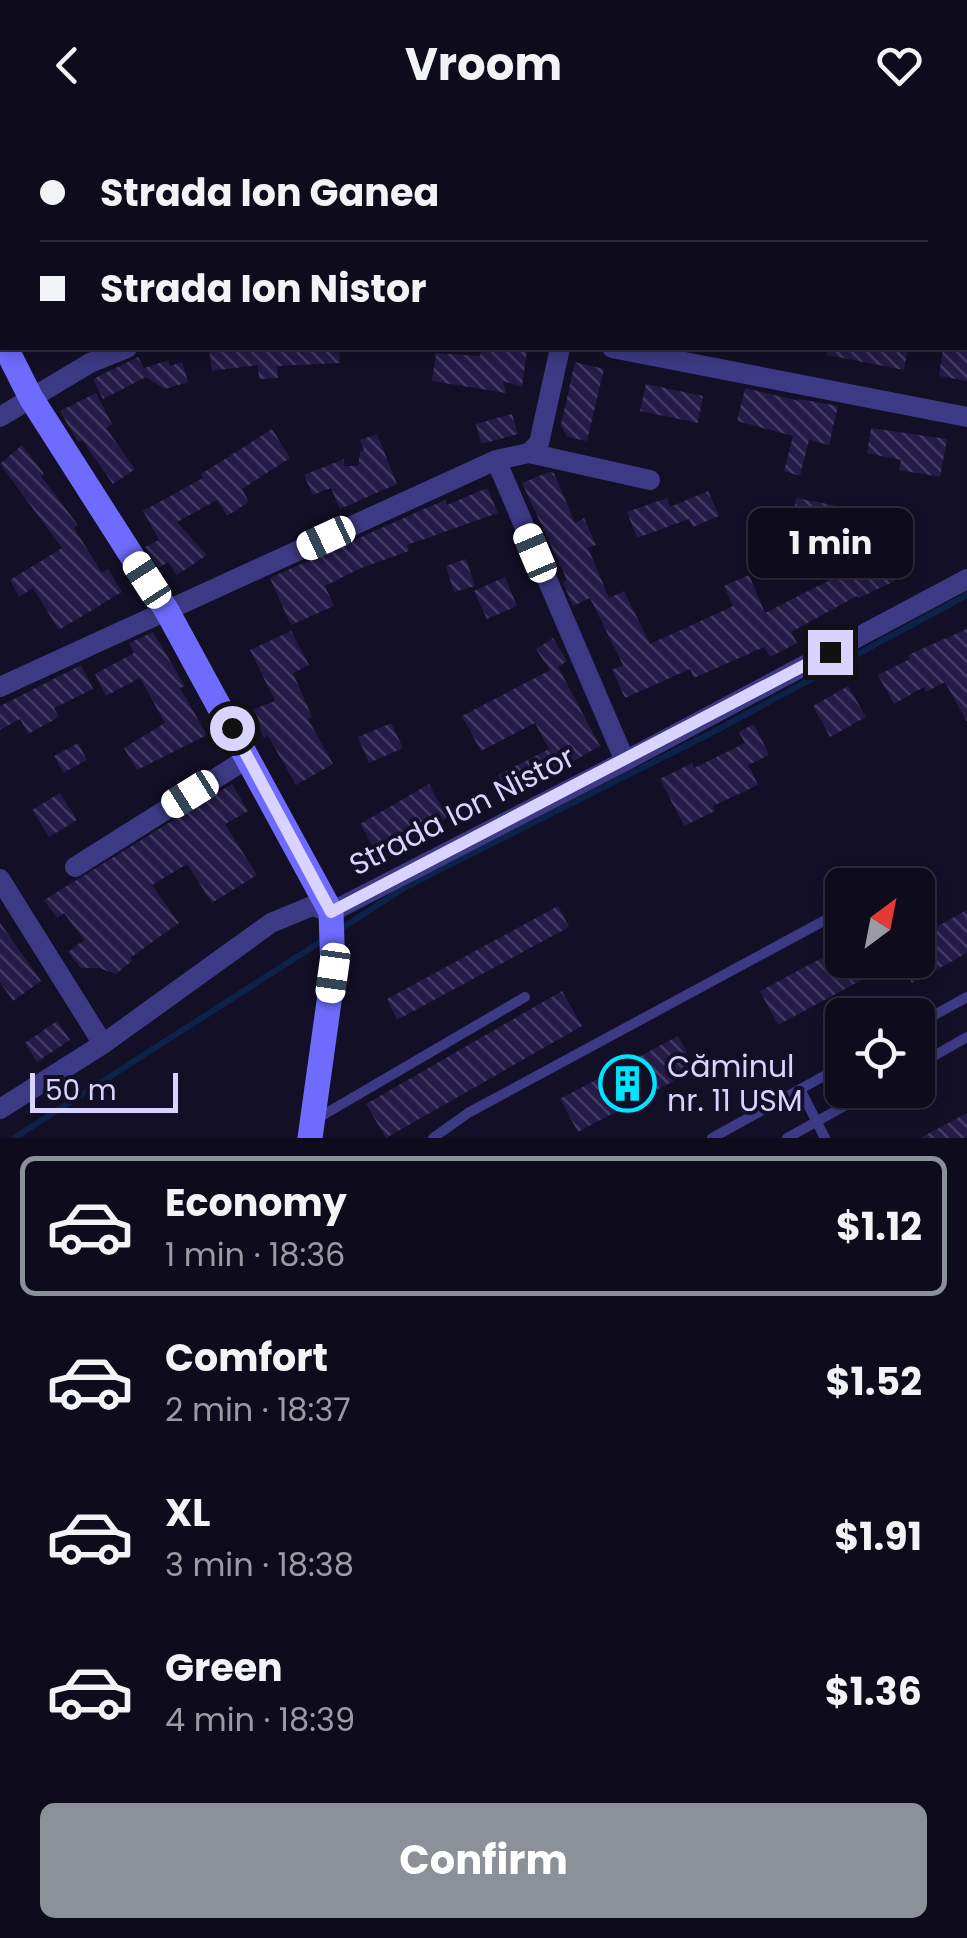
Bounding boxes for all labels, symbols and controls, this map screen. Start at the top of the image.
text: Vroom [405,33,562,96]
icon: back [40,38,95,93]
icon: heart [872,38,927,93]
text: Strada Ion Ganea [100,166,439,219]
text: Strada Ion Nistor [100,262,427,315]
callout: 1 min [748,507,912,577]
car [292,512,360,564]
car [509,520,561,586]
text: 1 min [789,520,872,565]
car [118,547,176,613]
route end [808,630,853,675]
route start [210,706,255,751]
street label: Strada Ion Nistor [342,735,582,886]
car [157,765,223,823]
north arrow [825,868,935,978]
map controls [825,868,935,1108]
car [314,941,352,1005]
button: locate [825,998,935,1108]
place label: Căminul nr. 11 USM [667,1045,803,1122]
building icon: Căminul nr. 11 USM [598,1054,658,1114]
scale bar [30,1068,178,1113]
text: 50 m [45,1071,116,1110]
text: Economy [165,1176,347,1229]
icon: car [45,1181,135,1271]
text: $1.12 [836,1200,922,1253]
text: 1 min · 18:36 [165,1232,345,1277]
text: Comfort [165,1331,328,1384]
icon: car [45,1336,135,1426]
text: $1.52 [826,1355,922,1408]
text: 2 min · 18:37 [165,1387,351,1432]
text: XL [165,1486,210,1539]
icon: car [45,1491,135,1581]
text: $1.91 [834,1510,922,1563]
text: 3 min · 18:38 [165,1542,354,1587]
text: Green [165,1641,283,1694]
icon: car [45,1646,135,1736]
text: $1.36 [825,1665,922,1718]
text: 4 min · 18:39 [165,1697,355,1742]
button: Confirm [40,1803,927,1918]

